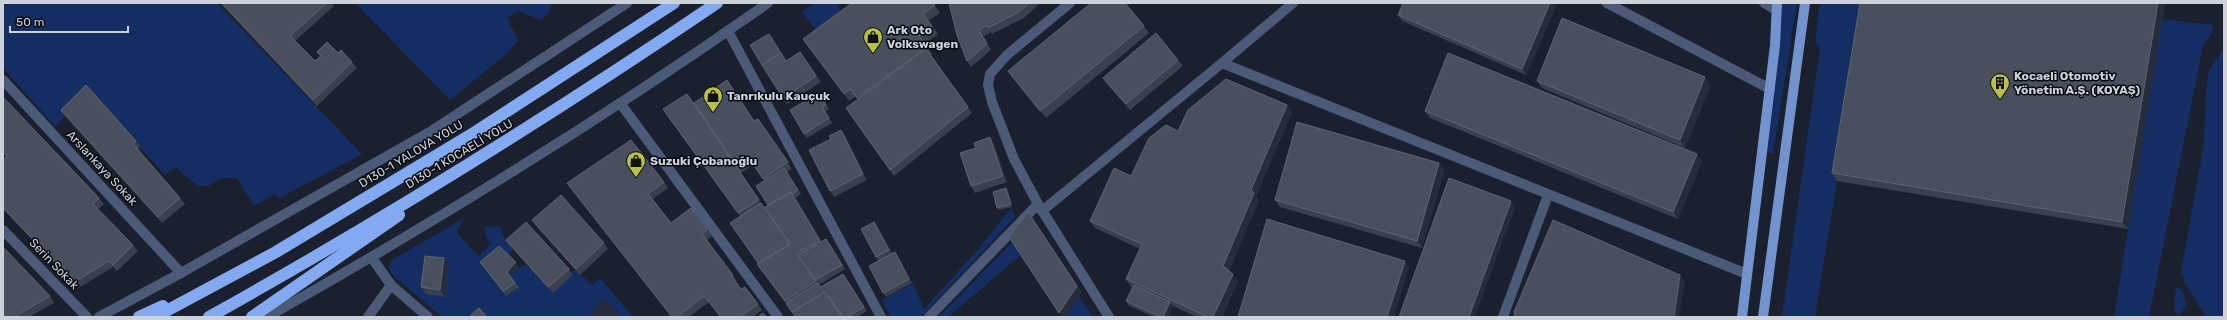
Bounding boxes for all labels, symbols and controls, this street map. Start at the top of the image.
scale bar [10,8,128,34]
text: 50 m [16,15,44,29]
place label: Ark Oto Volkswagen [887,23,958,51]
shop icon: Ark Oto Volkswagen [862,26,884,54]
place label: Kocaeli Otomotiv Yönetim A.Ş. (KOYAŞ) [2014,69,2140,97]
building icon: Kocaeli Otomotiv Yönetim A.Ş. (KOYAŞ) [1989,72,2011,100]
shop icon: Tanrıkulu Kauçuk [702,85,724,113]
place label: Tanrıkulu Kauçuk [727,89,830,103]
street label: D130-1 KOCAELİ YOLU [403,116,515,192]
street label: D130-1 YALOVA YOLU [356,117,466,191]
street label: Arslankaya Sokak [64,128,141,209]
shop icon: Suzuki Çobanoğlu [625,150,647,178]
place label: Suzuki Çobanoğlu [650,154,757,168]
street label: Serin Sokak [26,236,82,293]

